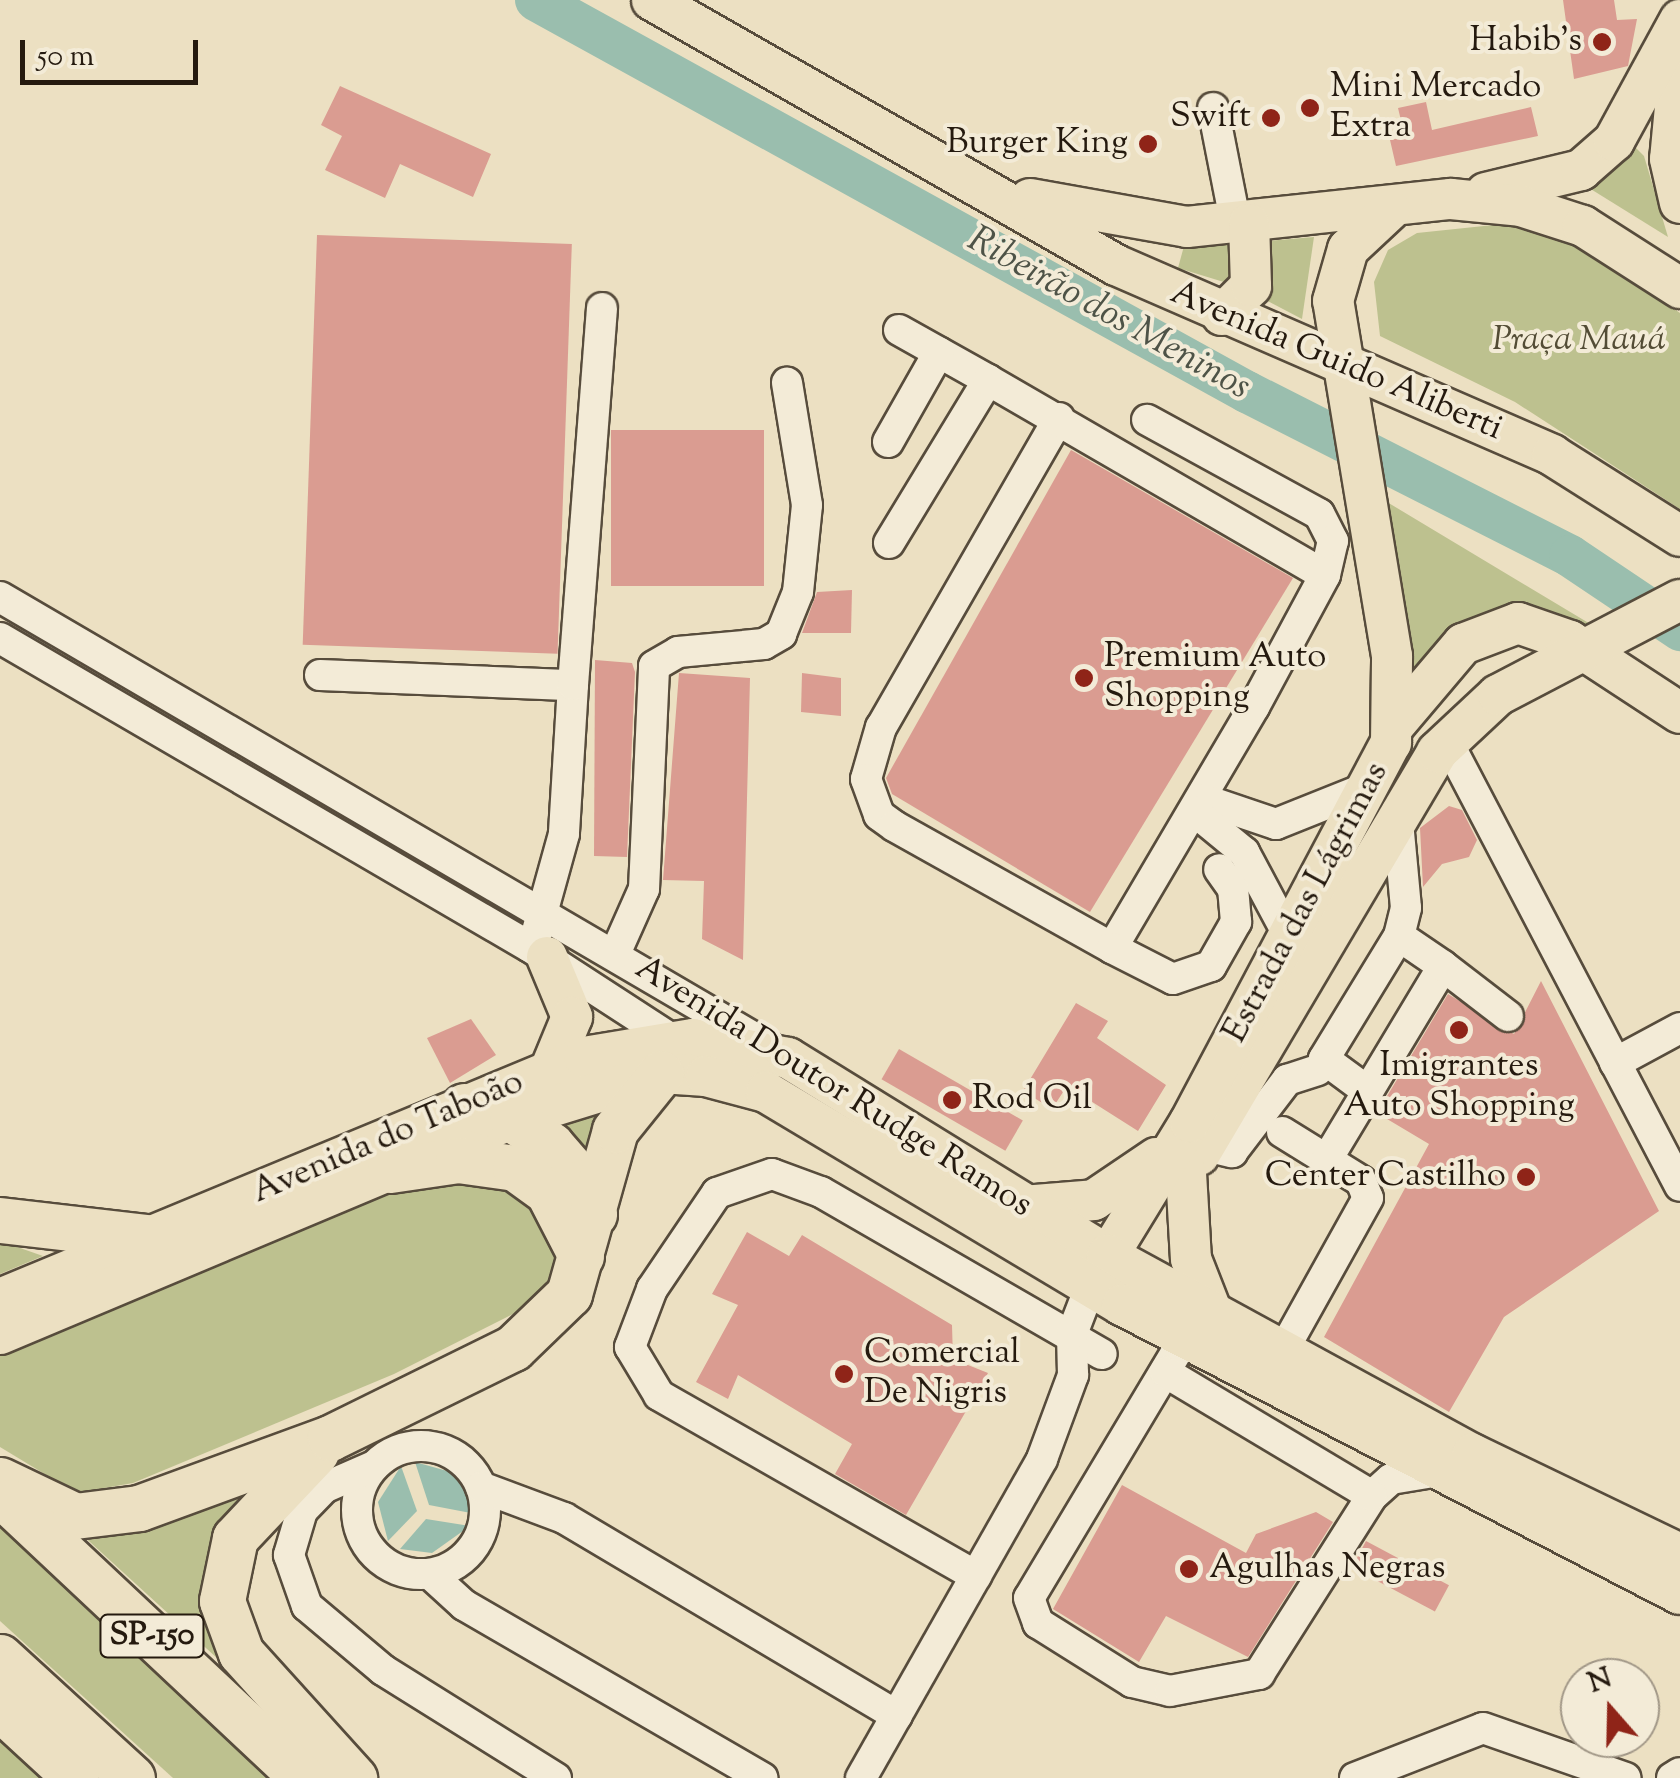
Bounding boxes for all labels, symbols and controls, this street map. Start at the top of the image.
scale bar [25,20,202,82]
place label: Habib's [1470,21,1582,63]
marker: Habib's [1591,31,1613,53]
text: 50 m [37,36,94,79]
place label: Mini Mercado Extra [1330,67,1541,149]
place label: Swift [1170,97,1251,139]
marker: Mini Mercado Extra [1299,97,1321,119]
marker: Swift [1260,107,1282,129]
place label: Burger King [946,123,1128,165]
marker: Burger King [1137,133,1159,155]
water label: Ribeirão dos Meninos [959,218,1257,412]
street label: Avenida Guido Aliberti [1164,273,1508,451]
park label: Praça Mauá [1492,320,1666,362]
place label: Premium Auto Shopping [1104,637,1326,719]
marker: Premium Auto Shopping [1073,667,1095,689]
street label: Estrada das Lágrimas [1215,755,1399,1051]
street label: Avenida Doutor Rudge Ramos [627,948,1039,1228]
marker: Imigrantes Auto Shopping [1448,1019,1470,1041]
place label: Imigrantes Auto Shopping [1343,1046,1575,1128]
street label: Avenida do Taboão [246,1062,530,1214]
place label: Rod Oil [972,1079,1092,1121]
marker: Rod Oil [941,1089,963,1111]
place label: Center Castilho [1265,1156,1506,1198]
marker: Center Castilho [1515,1166,1537,1188]
place label: Comercial De Nigris [864,1333,1020,1415]
marker: Comercial De Nigris [833,1363,855,1385]
place label: Agulhas Negras [1209,1548,1445,1590]
marker: Agulhas Negras [1178,1558,1200,1580]
road number: SP-150 [97,1609,207,1663]
north arrow [1560,1658,1660,1758]
text: N [1583,1659,1618,1704]

